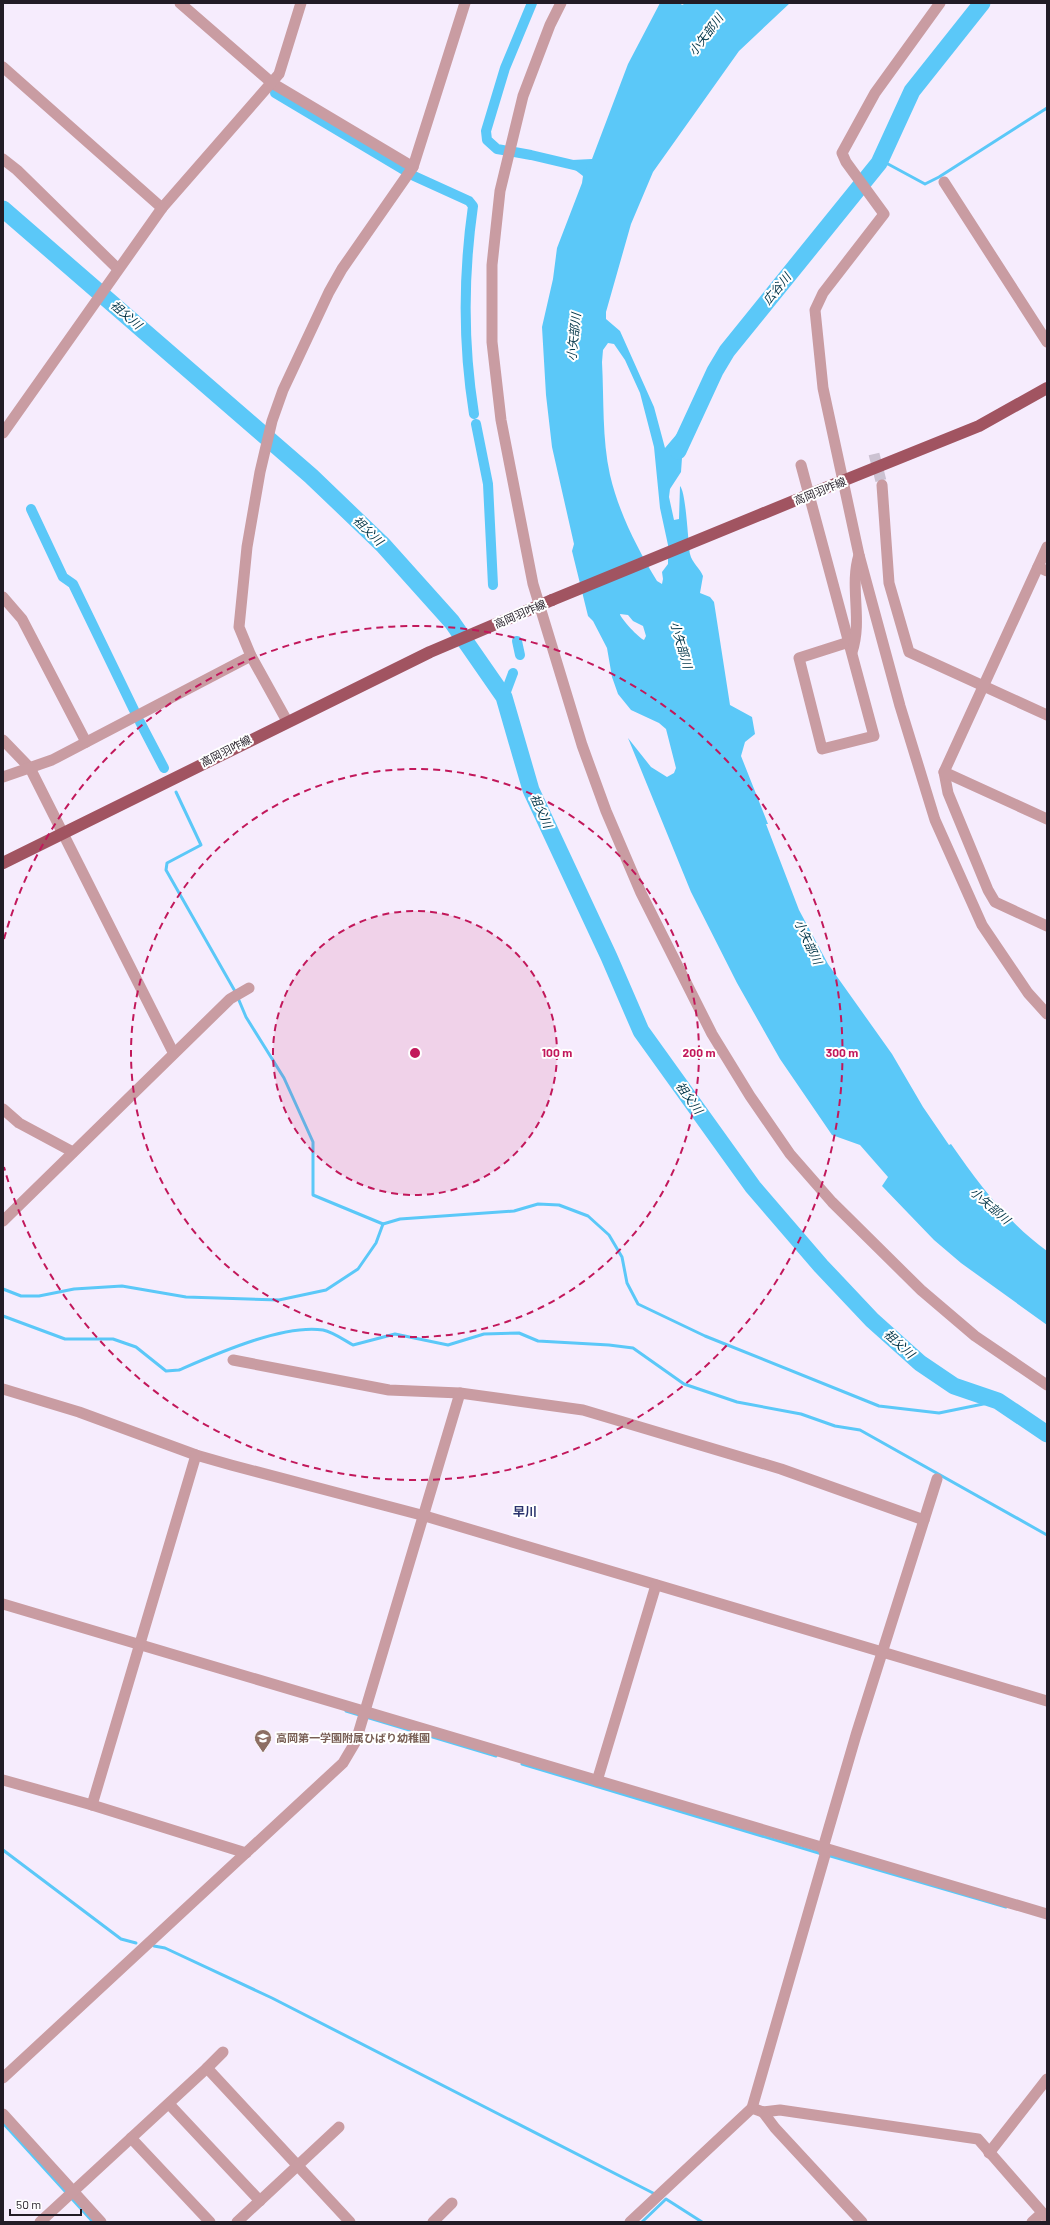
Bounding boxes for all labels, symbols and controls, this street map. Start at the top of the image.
water label: 小矢部川 [685,9,726,58]
water label: 広谷川 [759,268,794,307]
water label: 祖父川 [108,297,146,333]
water label: 小矢部川 [564,310,583,362]
street label: 高岡羽咋線 [792,474,848,507]
water label: 祖父川 [351,513,388,549]
street label: 高岡羽咋線 [492,597,548,630]
water label: 小矢部川 [669,620,696,672]
street label: 高岡羽咋線 [198,732,253,769]
water label: 祖父川 [528,791,556,832]
water label: 小矢部川 [792,917,826,968]
text: 100 m [542,1045,572,1059]
text: 200 m [683,1045,715,1059]
text: 300 m [826,1045,858,1059]
centre of rings [408,1046,422,1060]
water label: 祖父川 [674,1079,707,1118]
water label: 小矢部川 [968,1184,1015,1228]
water label: 祖父川 [882,1326,919,1362]
district label: 早川 [513,1504,537,1518]
school or university icon: 高岡第一学園附属ひばり幼稚園 [253,1728,273,1753]
place label: 高岡第一学園附属ひばり幼稚園 [276,1731,430,1744]
scale bar [10,2191,81,2217]
text: 50 m [16,2197,41,2211]

